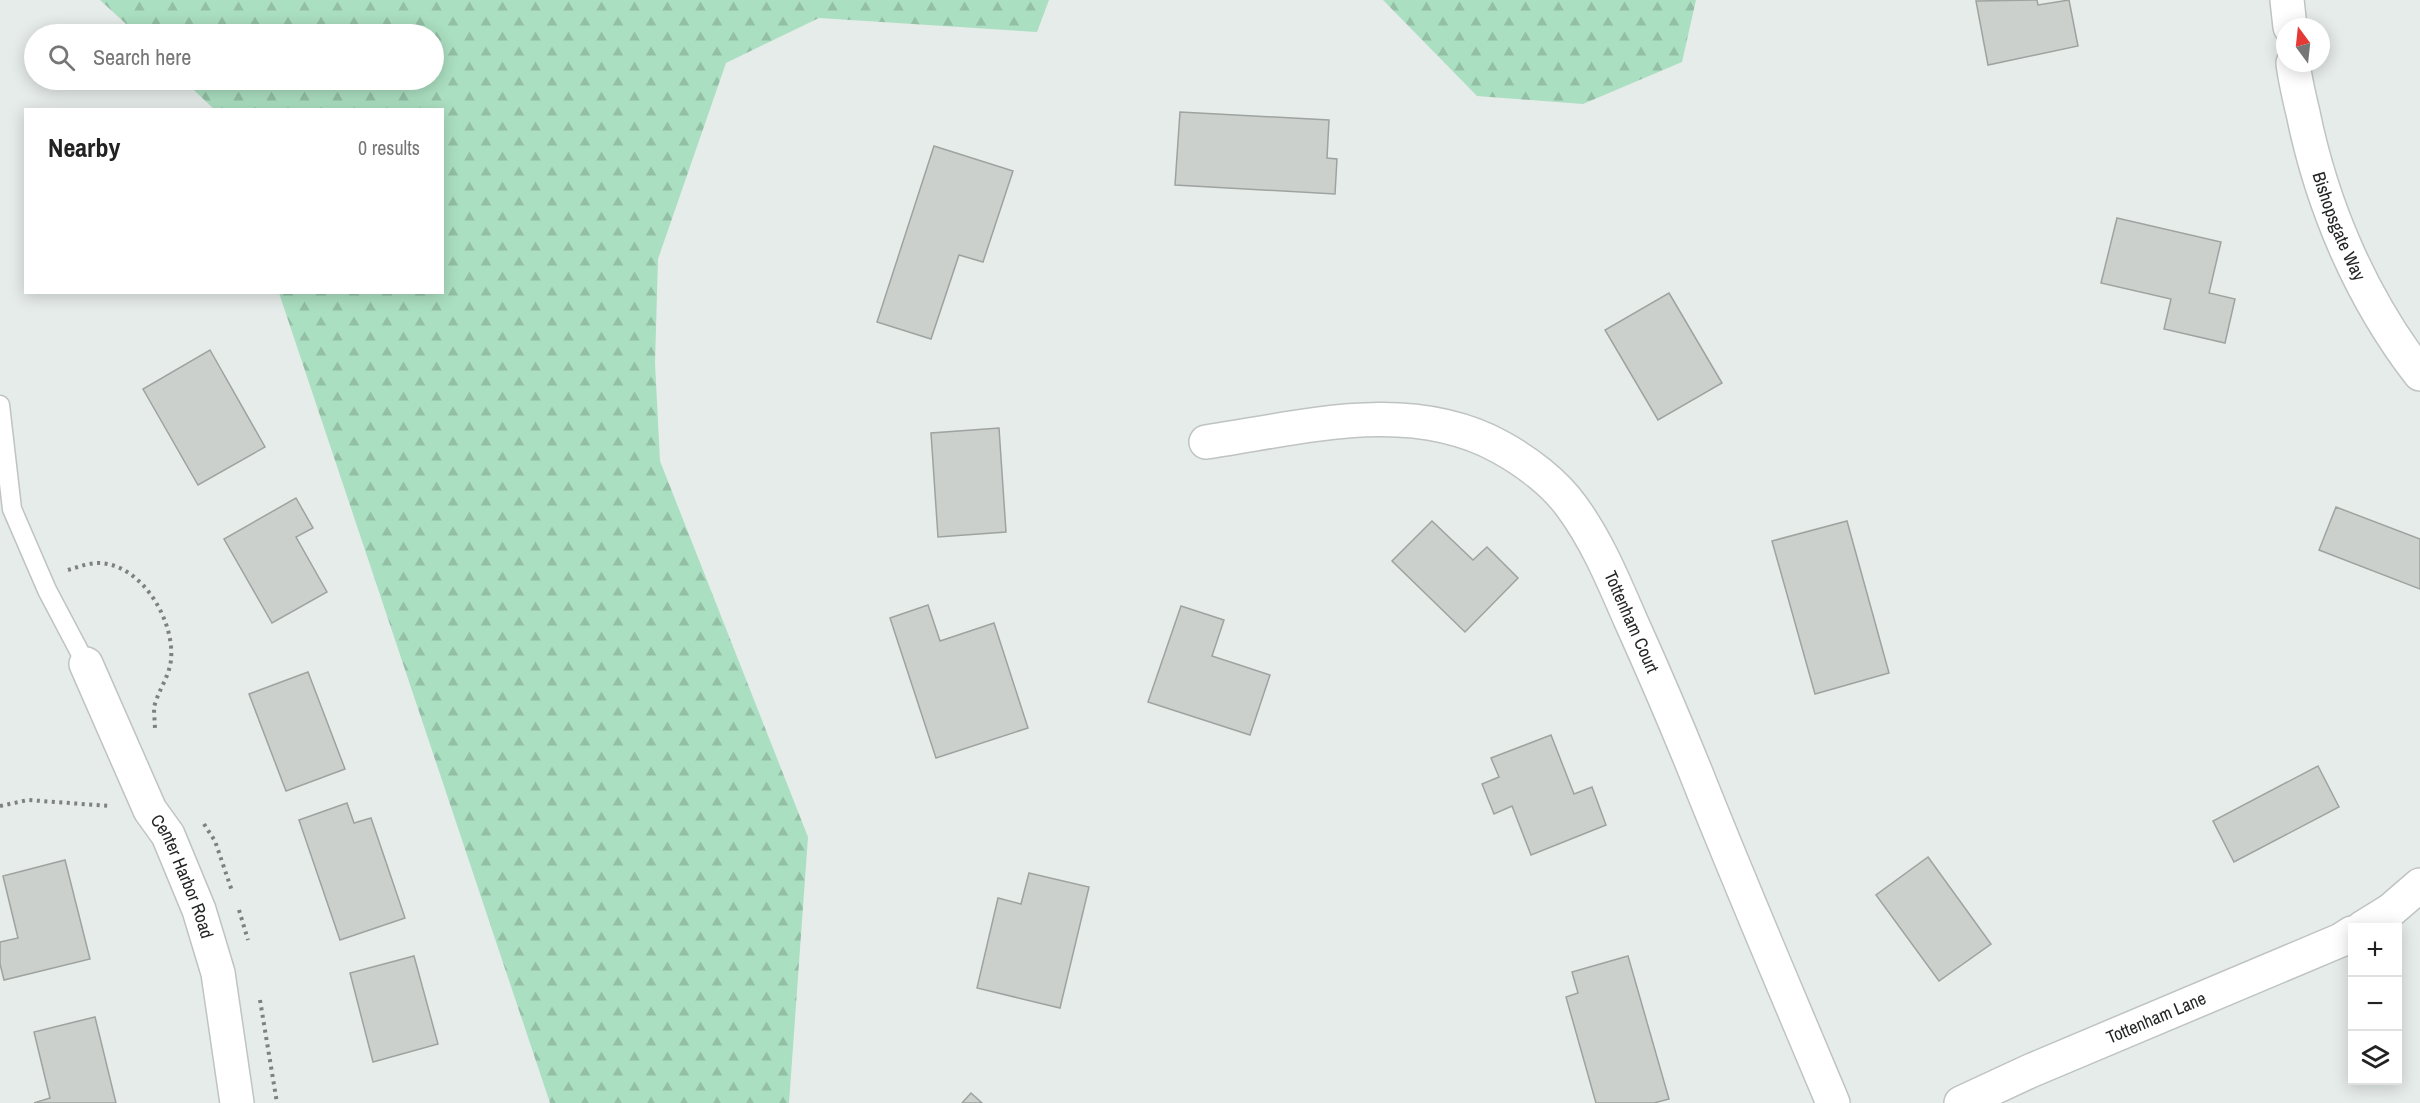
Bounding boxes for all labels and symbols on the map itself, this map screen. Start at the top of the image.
north arrow [2276,18,2330,72]
street label: Bishopsgate Way [2306,169,2372,285]
street label: Tottenham Court [1598,566,1665,677]
street label: Center Harbor Road [145,809,220,941]
street label: Tottenham Lane [2102,985,2210,1049]

